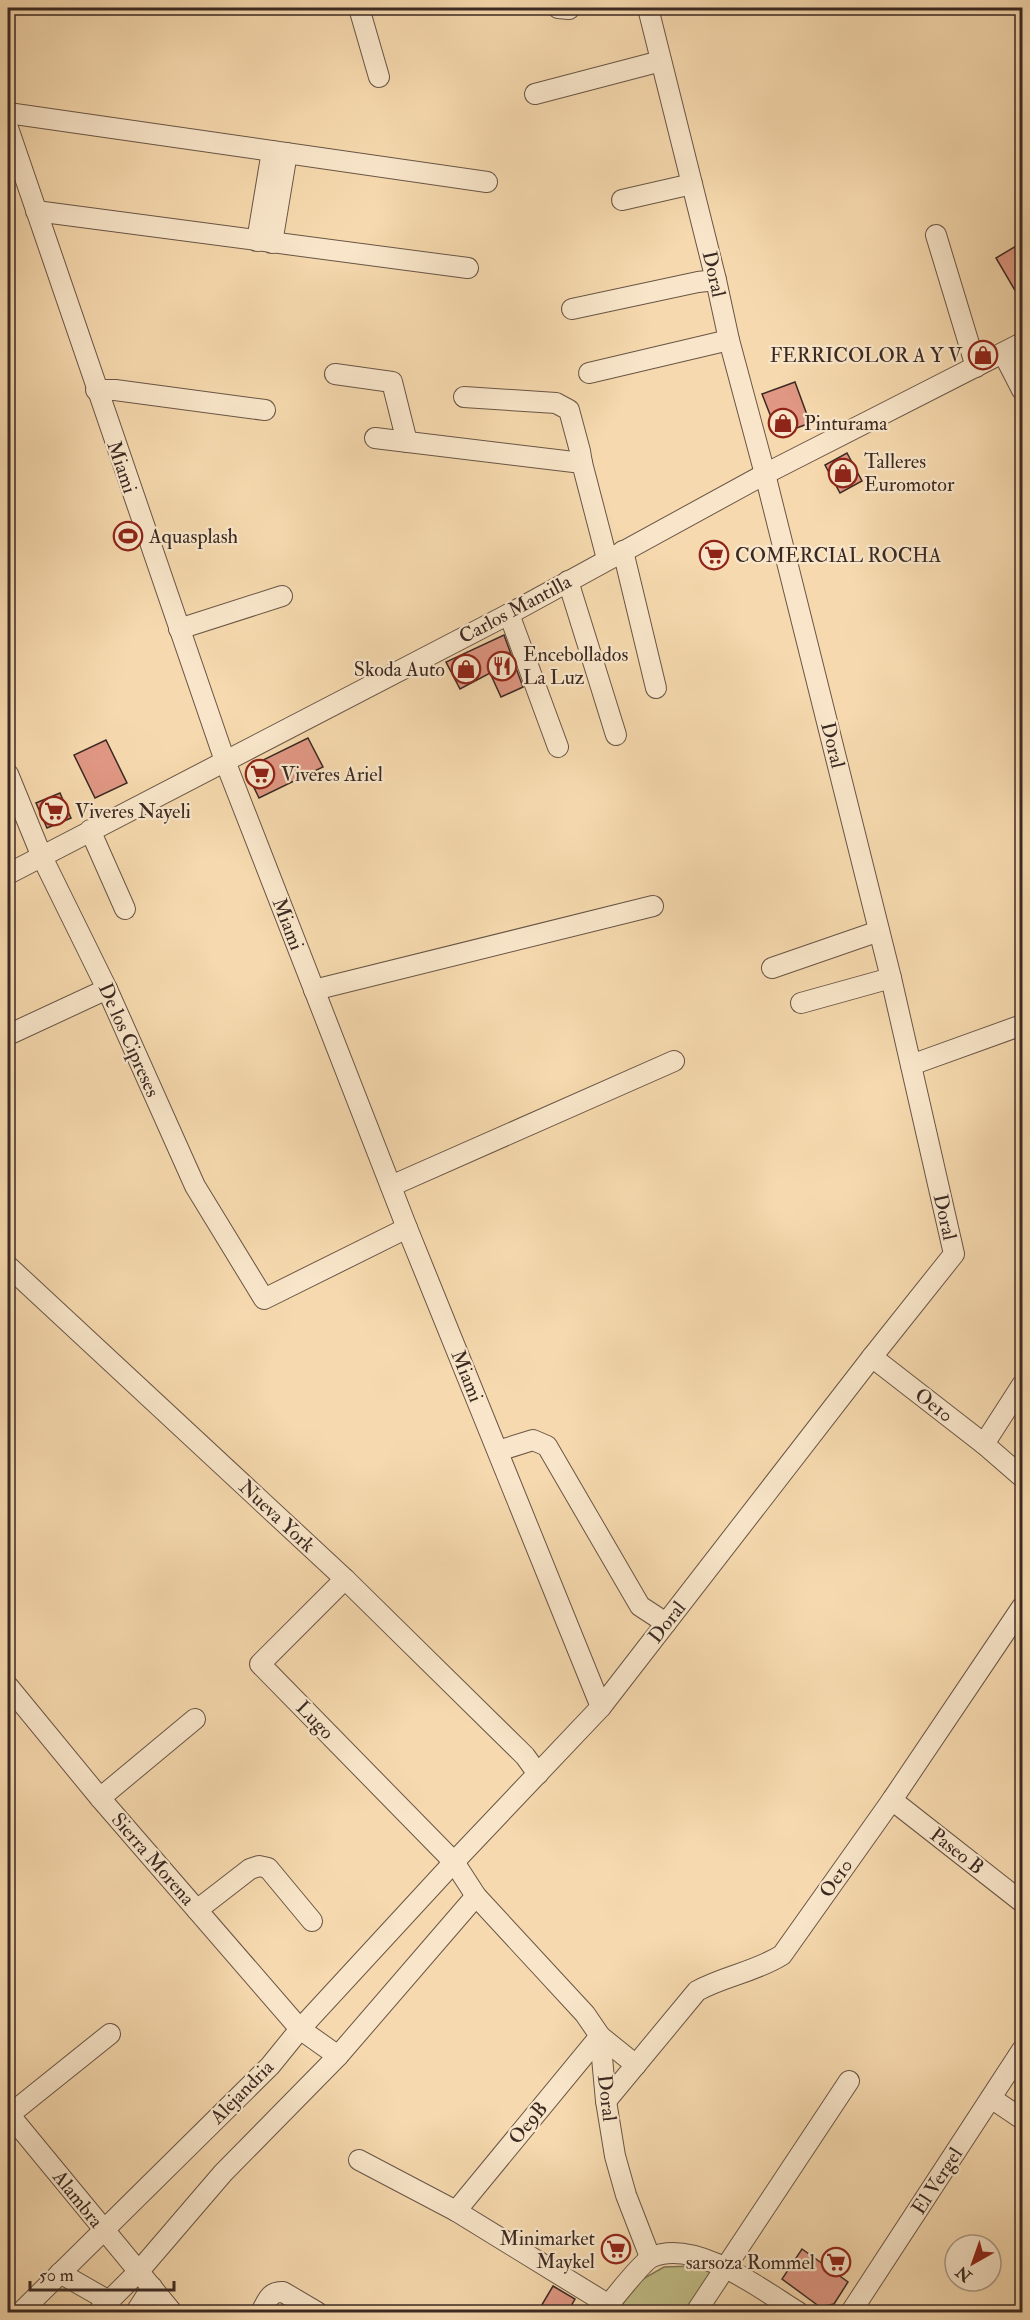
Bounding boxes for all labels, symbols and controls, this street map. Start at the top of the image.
street label: Doral [697,248,731,300]
shop icon: FERRICOLOR A Y V [967,339,999,371]
place label: FERRICOLOR A Y V [770,343,963,368]
shop icon: Pinturama [767,407,799,439]
place label: Pinturama [804,411,888,436]
street label: Miami [101,438,143,496]
place label: Talleres Euromotor [864,449,955,497]
shop icon: Talleres Euromotor [827,457,859,489]
sports icon: Aquasplash [112,520,144,552]
place label: Aquasplash [148,524,239,550]
supermarket icon: COMERCIAL ROCHA [698,539,730,571]
place label: COMERCIAL ROCHA [735,543,942,568]
street label: Carlos Mantilla [454,569,576,649]
place label: Encebollados La Luz [523,642,628,690]
restaurant icon: Encebollados La Luz [486,650,518,682]
shop icon: Skoda Auto [450,653,482,685]
place label: Skoda Auto [354,657,445,682]
street label: Doral [815,719,851,771]
supermarket icon: Viveres Ariel [244,758,276,790]
place label: Viveres Ariel [281,762,383,787]
supermarket icon: Viveres Nayeli [38,795,70,827]
place label: Viveres Nayeli [75,799,191,824]
street label: Miami [267,894,309,954]
street label: De los Cipreses [92,979,165,1101]
street label: Doral [928,1191,962,1243]
street label: Miami [445,1346,489,1406]
street label: Oe10 [910,1382,958,1428]
street label: Nueva York [234,1474,321,1558]
street label: Doral [643,1596,691,1648]
street label: Lugo [291,1695,339,1745]
street label: Sierra Morena [106,1807,201,1911]
street label: Paseo B [925,1822,989,1880]
street label: Oe10 [814,1854,858,1902]
street label: Alejandria [204,2054,280,2130]
street label: Doral [592,2073,622,2123]
street label: Oe9B [503,2097,553,2149]
street label: El Vergel [906,2143,968,2219]
street label: Alambra [47,2164,109,2233]
place label: Minimarket Maykel [499,2226,596,2274]
supermarket icon: Minimarket Maykel [600,2233,632,2265]
north arrow [943,2233,1003,2293]
supermarket icon: sarsoza Rommel [820,2246,852,2278]
place label: sarsoza Rommel [686,2250,815,2275]
scale bar [30,2254,174,2292]
text: N [952,2261,977,2287]
text: 50 m [39,2264,74,2287]

